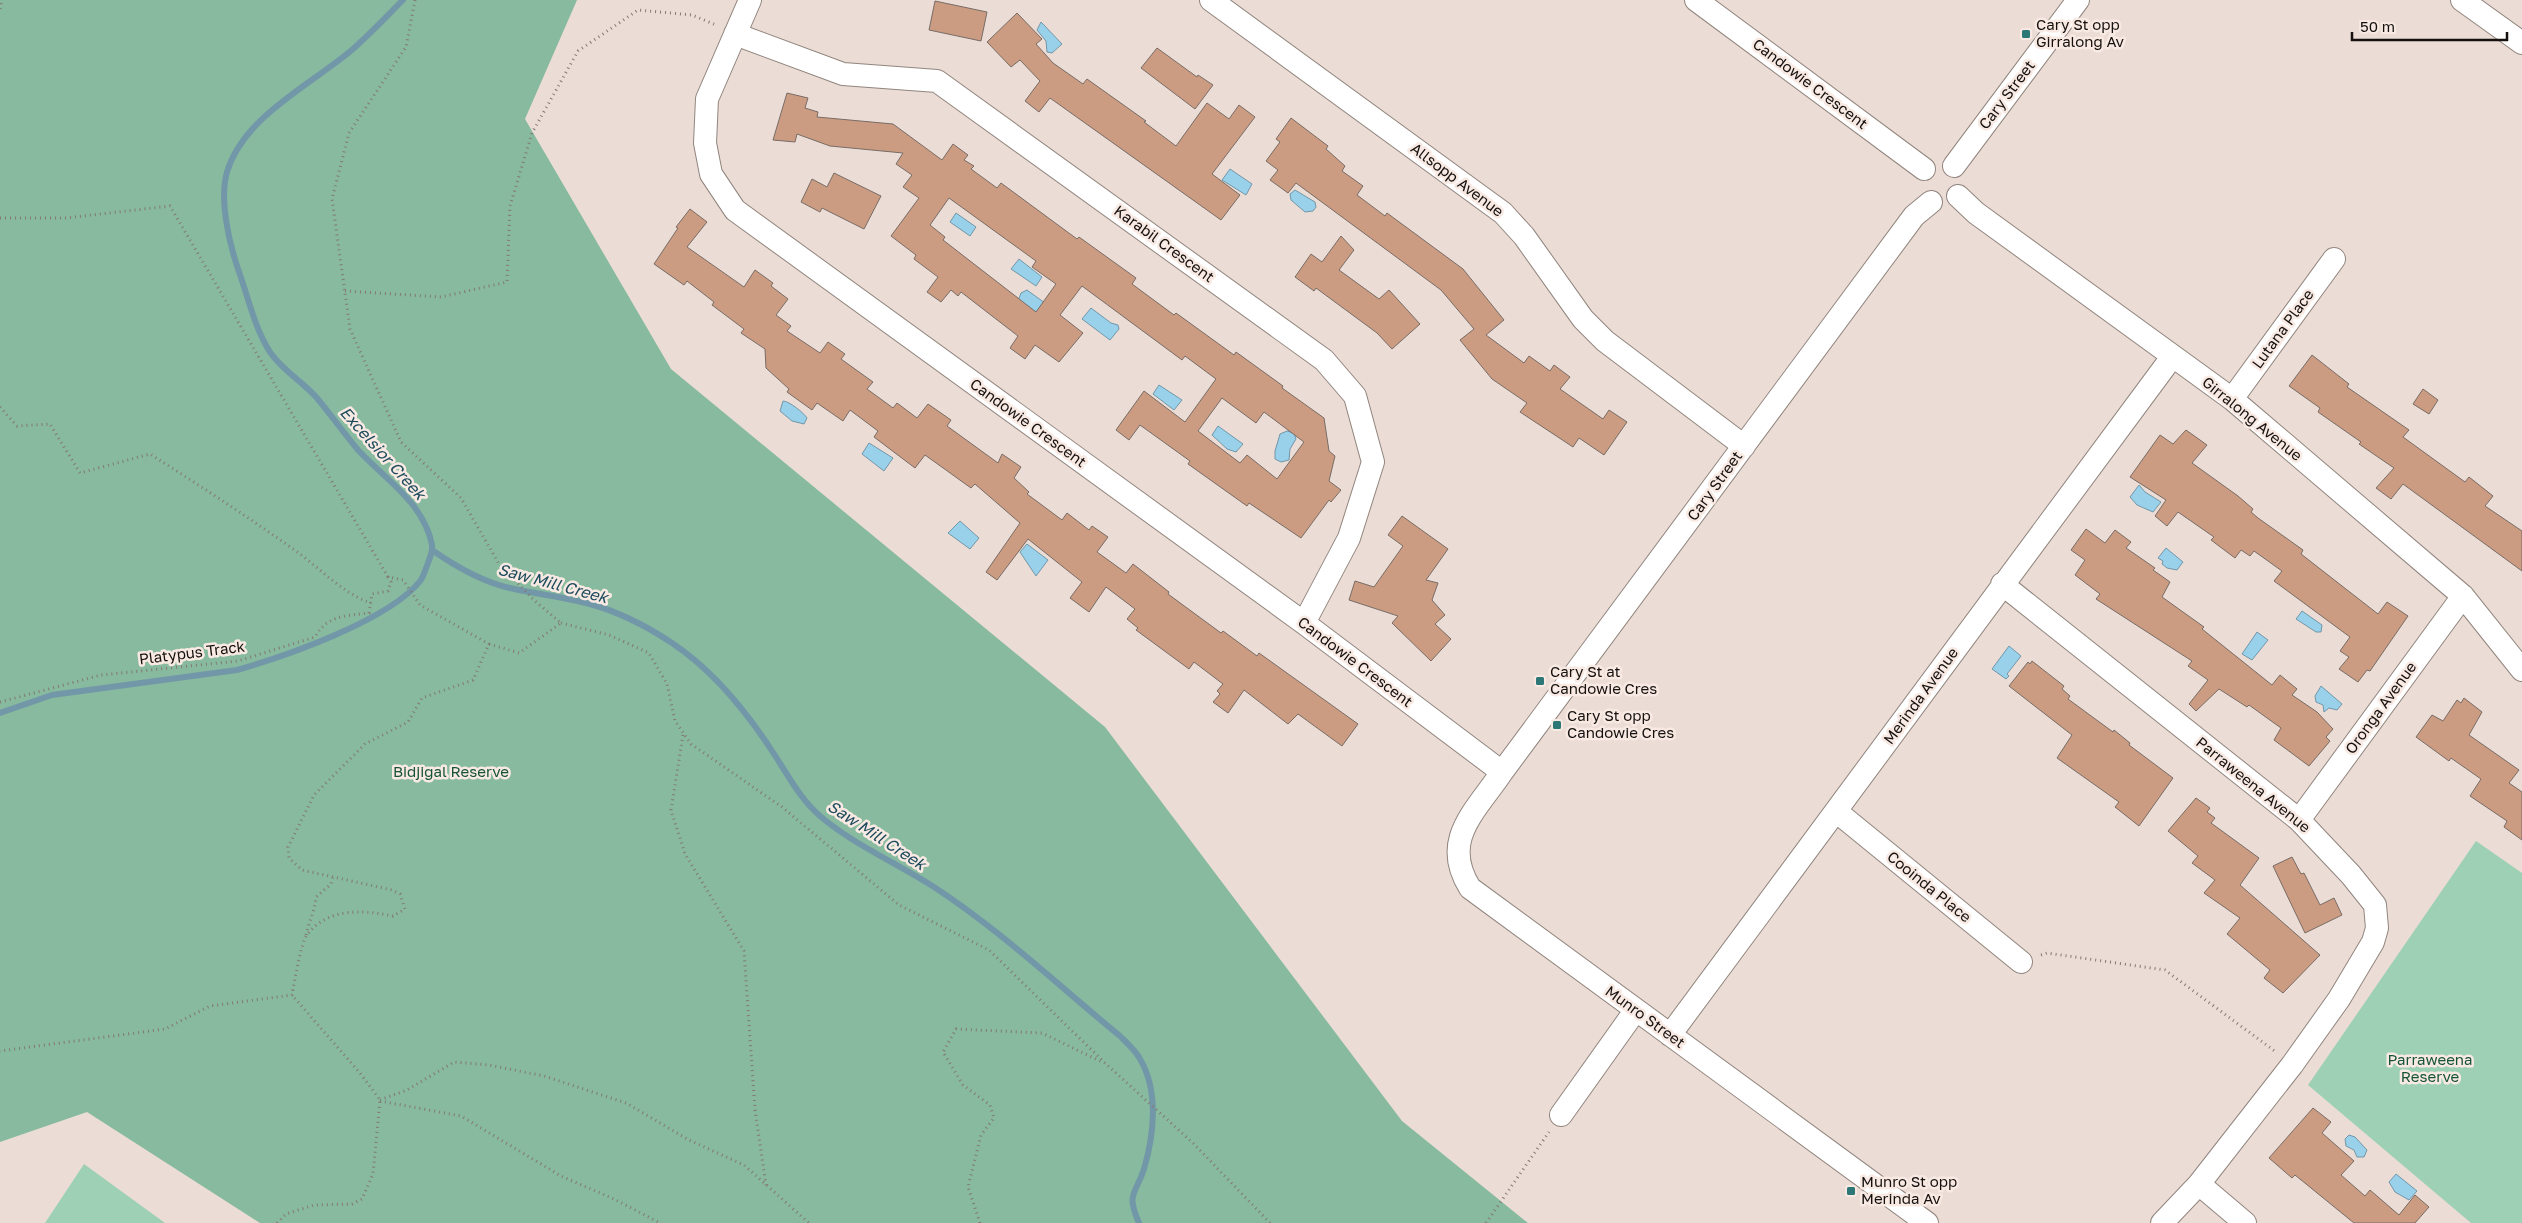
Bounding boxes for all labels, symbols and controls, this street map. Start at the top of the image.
scale bar [2352,10,2507,42]
place label: Cary St opp Girralong Av [2036,15,2125,50]
text: 50 m [2360,17,2395,35]
marker: Cary St opp Girralong Av [2020,28,2032,40]
street label: Candowie Crescent [1750,34,1872,132]
street label: Cary Street [1974,56,2038,132]
street label: Allsopp Avenue [1408,138,1508,220]
street label: Karabil Crescent [1111,201,1218,285]
street label: Lutana Place [2248,285,2317,371]
street label: Girralong Avenue [2199,372,2306,464]
street label: Candowie Crescent [967,374,1090,470]
water label: Excelsior Creek [336,402,431,505]
street label: Cary Street [1683,447,1745,524]
water label: Saw Mill Creek [496,559,612,608]
street label: Candowie Crescent [1295,612,1417,710]
street label: Platypus Track [138,637,246,667]
street label: Merinda Avenue [1879,643,1961,747]
street label: Oronga Avenue [2341,658,2420,757]
place label: Cary St at Candowie Cres [1550,662,1657,697]
marker: Cary St at Candowie Cres [1534,675,1546,687]
place label: Cary St opp Candowie Cres [1567,706,1674,741]
marker: Cary St opp Candowie Cres [1551,719,1563,731]
street label: Parraweena Avenue [2193,733,2315,836]
park label: Bidjigal Reserve [393,762,509,780]
water label: Saw Mill Creek [824,796,931,875]
street label: Cooinda Place [1884,847,1975,926]
street label: Munro Street [1602,981,1689,1051]
park label: Parraweena Reserve [2387,1050,2473,1085]
place label: Munro St opp Merinda Av [1861,1172,1957,1207]
marker: Munro St opp Merinda Av [1845,1185,1857,1197]

